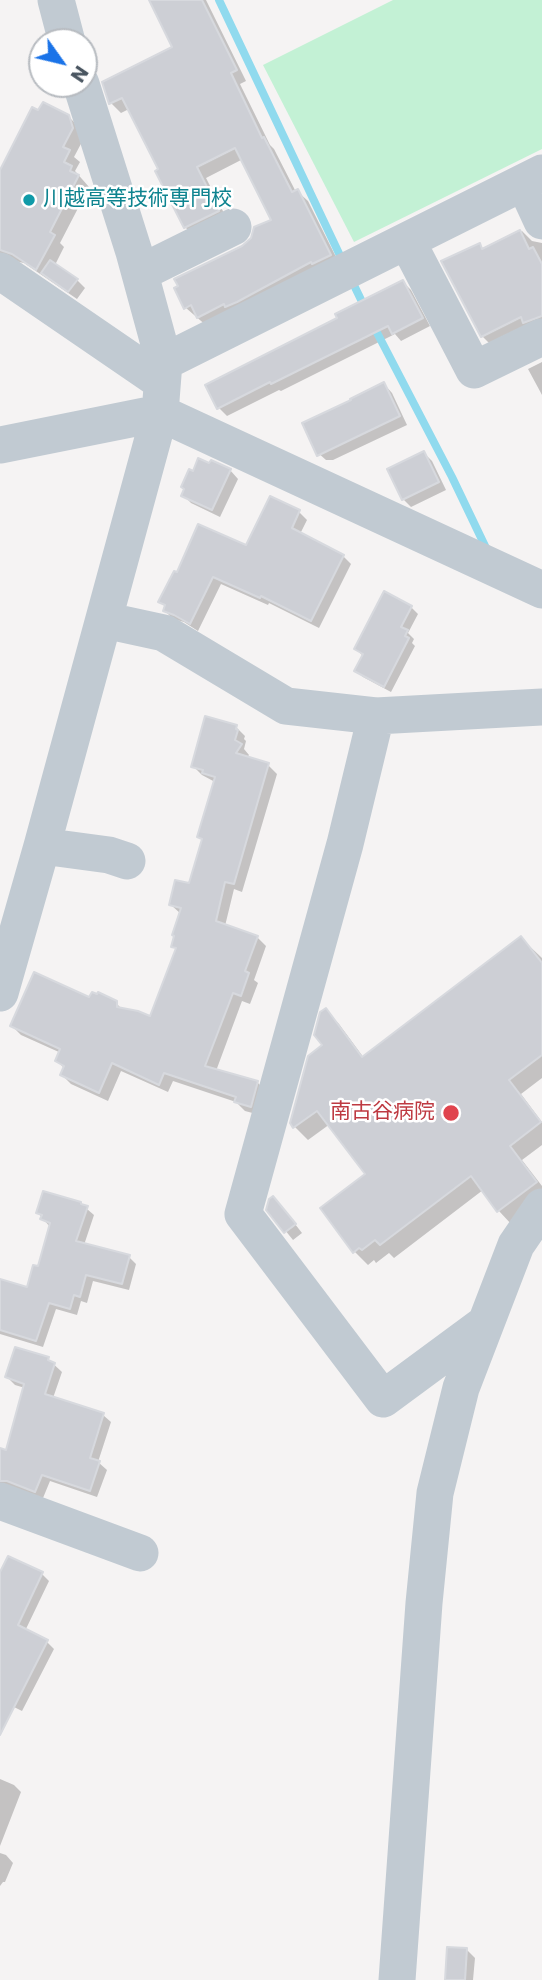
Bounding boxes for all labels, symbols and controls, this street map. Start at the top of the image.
north arrow [28,28,98,98]
text: N [64,60,94,87]
place label: 川越高等技術専門校 [43,187,232,213]
marker: 川越高等技術専門校 [21,192,37,208]
place label: 南古谷病院 [330,1100,435,1126]
marker: 南古谷病院 [441,1103,461,1123]

